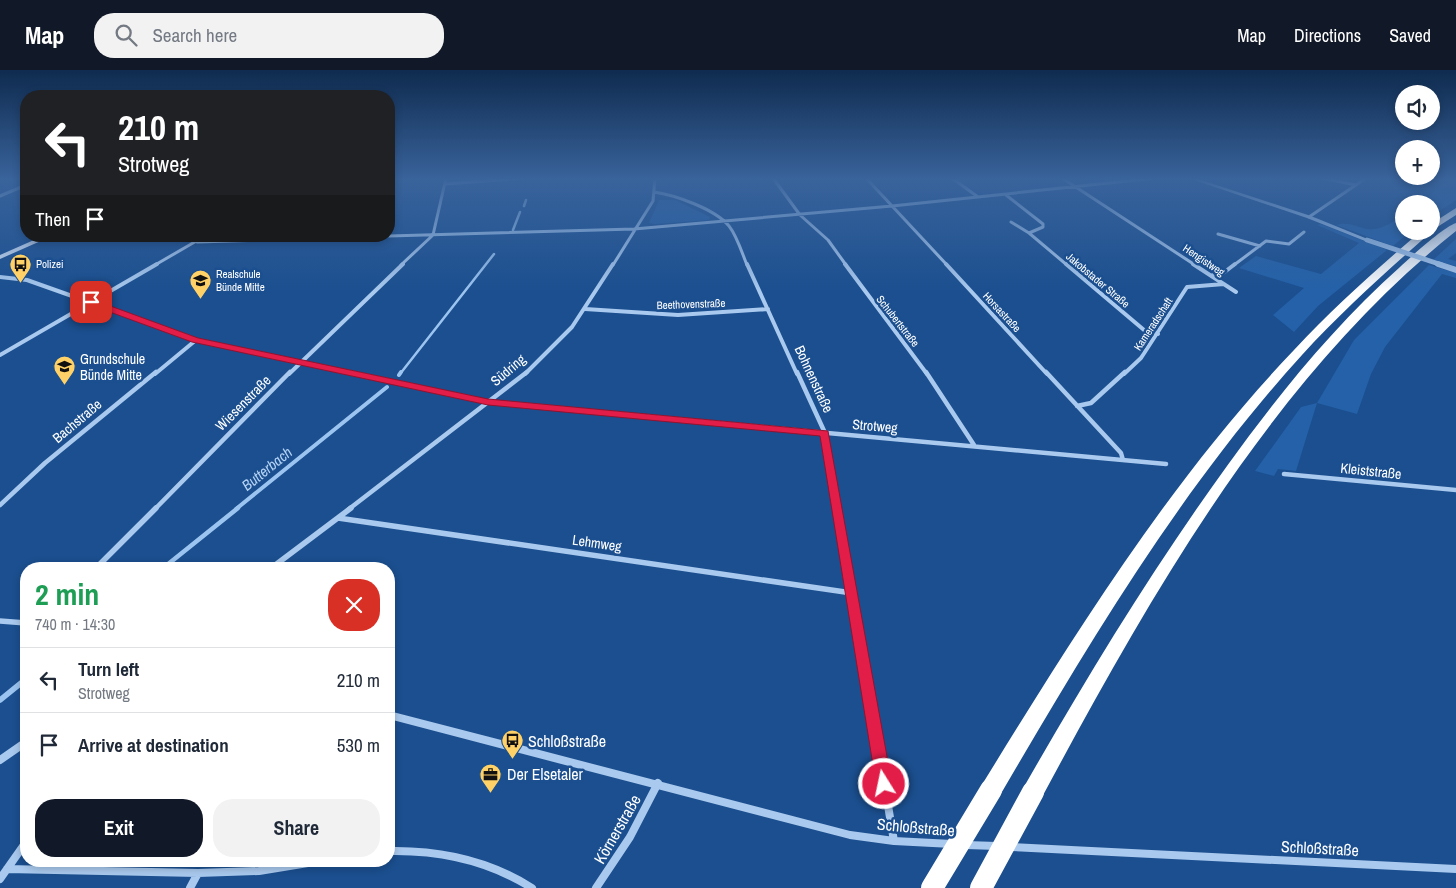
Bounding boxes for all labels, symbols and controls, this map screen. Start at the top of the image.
search box [94,13,444,58]
text: Map [25,19,64,51]
icon: search [112,21,140,49]
text: Search here [152,22,237,48]
text: Map [1237,23,1266,48]
text: Directions [1294,23,1361,48]
text: Saved [1389,23,1431,48]
map controls [1395,85,1440,240]
button: sound [1395,85,1440,130]
text: 210 m [118,104,199,151]
icon: left [35,110,100,175]
button: + [1395,140,1440,185]
text: Strotweg [118,149,189,179]
button: − [1395,195,1440,240]
icon: arrive [81,205,109,233]
text: Then [35,206,71,232]
street label: Hengistweg [1180,241,1228,279]
street label: Jakobstader Straße [1063,249,1133,311]
bus stop icon: Polizei [8,252,32,283]
place label: Polizei [36,257,64,271]
place label: Realschule Bünde Mitte [216,267,265,294]
school or university icon: Realschule Bünde Mitte [188,268,212,299]
pin [70,281,112,323]
icon: arrive [77,288,105,316]
street label: Horsastraße [980,289,1024,335]
street label: Schubertstraße [873,292,923,350]
street label: Kameradschaft [1131,294,1176,353]
street label: Beethovenstraße [656,296,726,312]
street label: Bohnenstraße [791,343,837,415]
place label: Grundschule Bünde Mitte [80,350,145,384]
street label: Südring [487,350,530,390]
school or university icon: Grundschule Bünde Mitte [52,355,76,386]
street label: Wiesenstraße [211,371,275,435]
street label: Bachstraße [49,395,105,447]
street label: Strotweg [852,415,899,437]
water label: Butterbach [237,442,297,495]
street label: Kleiststraße [1340,459,1402,483]
street label: Lehmweg [571,531,623,555]
text: 2 min [35,574,99,614]
button: close [328,579,380,631]
text: 740 m · 14:30 [35,613,115,635]
text: Turn left [78,656,139,682]
icon: left [35,666,63,694]
text: 210 m [337,667,380,693]
text: Strotweg [78,682,130,704]
bus stop icon: Schloßstraße [500,729,524,760]
place label: Schloßstraße [528,730,606,752]
icon: arrive [35,731,63,759]
text: Arrive at destination [78,732,229,758]
text: 530 m [337,732,380,758]
position arrow [857,757,909,809]
office icon: Der Elsetaler [479,762,503,793]
place label: Der Elsetaler [507,763,583,785]
street label: Körnerstraße [588,790,646,868]
button: Exit [35,799,203,857]
button: Share [213,799,380,857]
street label: Schloßstraße [876,813,956,841]
street label: Schloßstraße [1280,835,1360,861]

